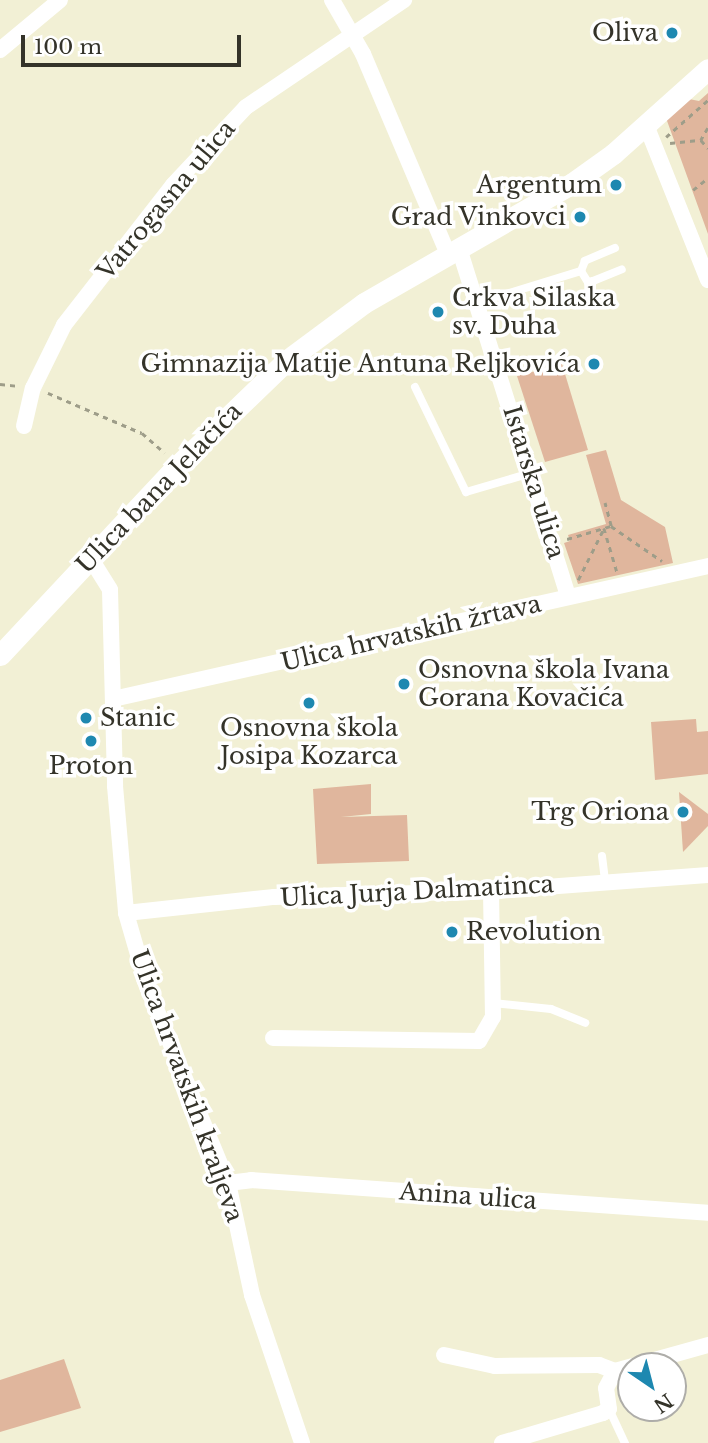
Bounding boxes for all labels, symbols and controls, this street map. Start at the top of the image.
place label: Oliva [592,19,658,47]
scale bar [24,21,245,65]
marker: Oliva [664,25,680,41]
text: 100 m [34,34,102,60]
street label: Vatrogasna ulica [91,114,241,286]
place label: Argentum [477,171,602,199]
marker: Argentum [608,177,624,193]
place label: Grad Vinkovci [390,203,566,231]
marker: Grad Vinkovci [572,209,588,225]
place label: Crkva Silaska sv. Duha [452,284,616,340]
marker: Crkva Silaska sv. Duha [430,304,446,320]
place label: Gimnazija Matije Antuna Reljkovića [139,350,580,378]
marker: Gimnazija Matije Antuna Reljkovića [586,356,602,372]
street label: Ulica bana Jelačića [70,397,248,579]
street label: Istarska ulica [497,402,571,562]
street label: Ulica hrvatskih žrtava [278,589,544,677]
place label: Osnovna škola Ivana Gorana Kovačića [418,656,670,712]
marker: Osnovna škola Ivana Gorana Kovačića [396,676,412,692]
marker: Osnovna škola Josipa Kozarca [301,695,317,711]
place label: Stanic [100,704,175,732]
marker: Stanic [78,710,94,726]
place label: Osnovna škola Josipa Kozarca [220,714,398,770]
marker: Proton [83,733,99,749]
place label: Proton [49,752,133,780]
place label: Trg Oriona [531,798,669,826]
marker: Trg Oriona [675,804,691,820]
street label: Ulica Jurja Dalmatinca [279,869,555,913]
place label: Revolution [466,918,601,946]
marker: Revolution [444,924,460,940]
street label: Ulica hrvatskih kraljeva [124,946,250,1226]
street label: Anina ulica [398,1177,538,1215]
north arrow [617,1352,687,1422]
text: N [649,1388,677,1418]

